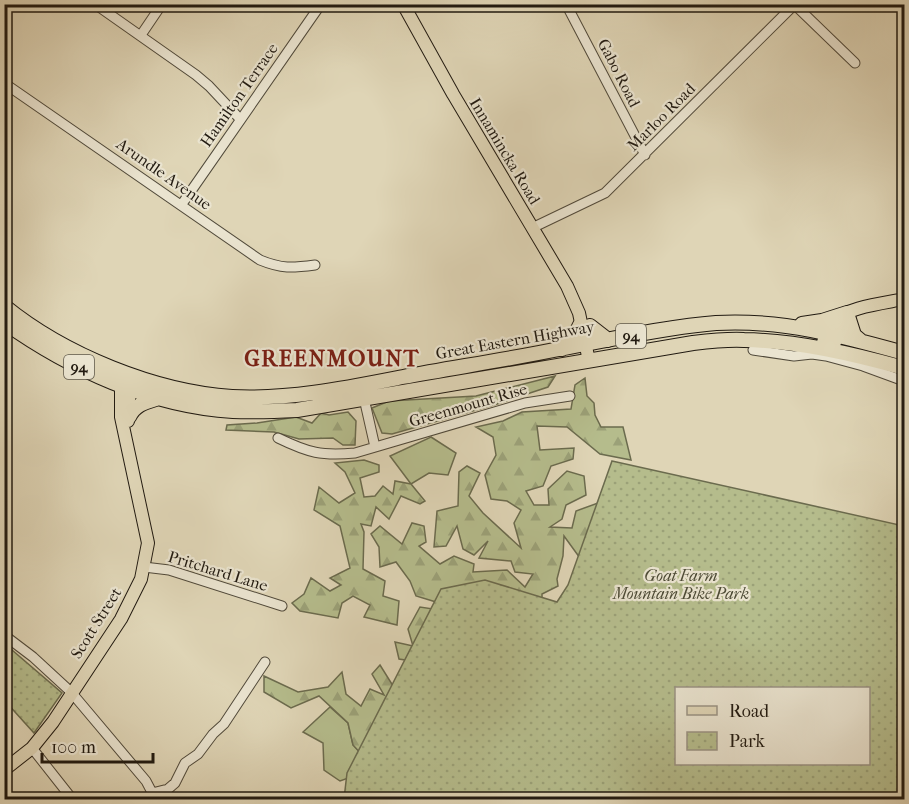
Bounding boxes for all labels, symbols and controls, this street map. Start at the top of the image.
street label: Gabo Road [594,36,644,111]
street label: Hamilton Terrace [196,39,282,151]
street label: Marloo Road [623,79,699,155]
street label: Innamincka Road [466,94,544,208]
street label: Arundle Avenue [112,134,215,214]
street label: Great Eastern Highway [434,317,596,363]
road number: 94 [616,324,646,348]
district label: GREENMOUNT [244,346,420,372]
road number: 94 [64,355,94,379]
street label: Greenmount Rise [407,379,529,431]
street label: Pritchard Lane [166,547,270,595]
park label: Goat Farm Mountain Bike Park [612,566,749,603]
street label: Scott Street [67,584,126,662]
legend [675,687,870,765]
text: Road [729,701,769,722]
scale bar [42,726,153,764]
text: Park [729,731,766,752]
text: 100 m [51,737,96,758]

